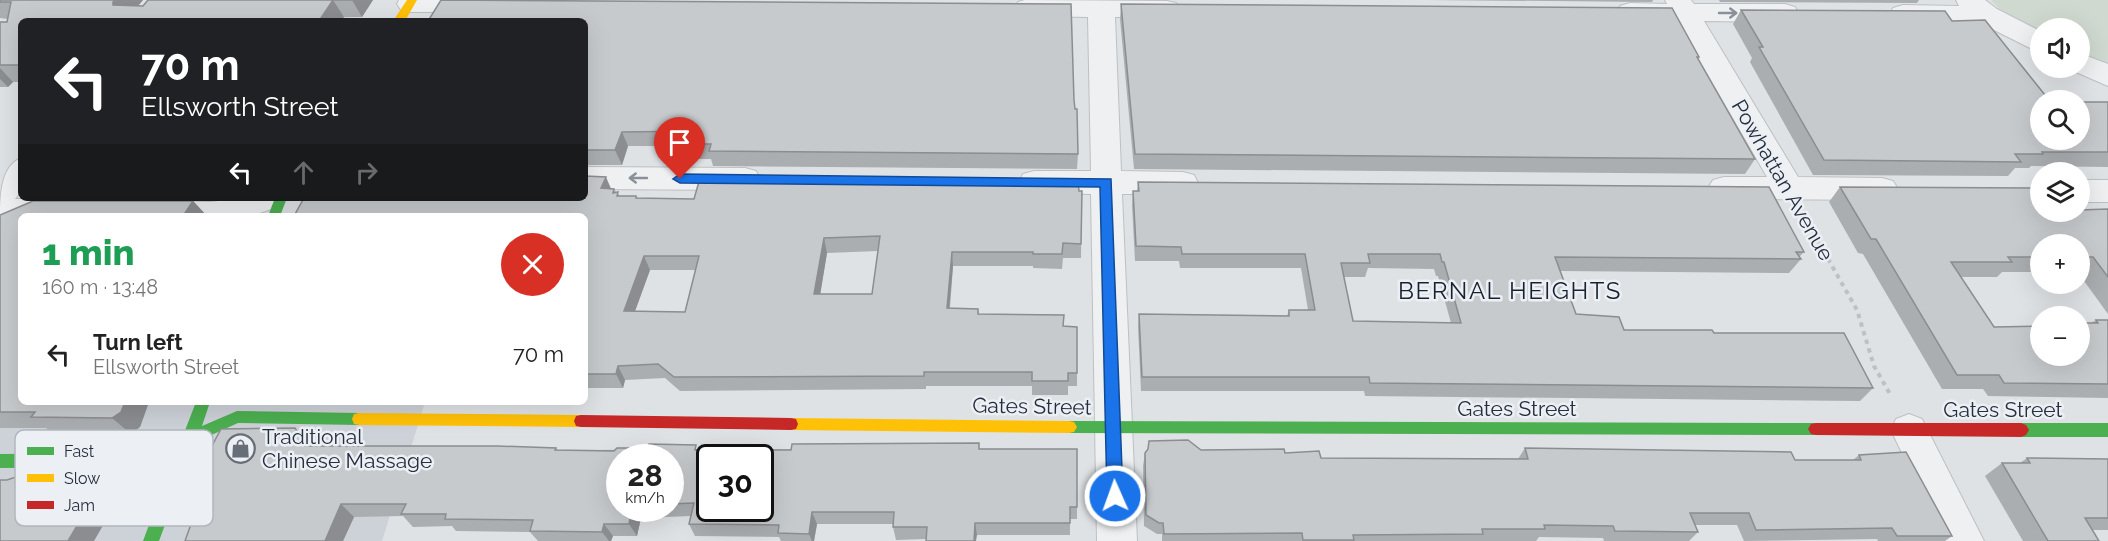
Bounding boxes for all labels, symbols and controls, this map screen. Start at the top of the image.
one-way arrow [1718,7,1738,19]
map controls [2030,18,2090,366]
button: sound [2030,18,2090,78]
text: 70 m [141,41,240,90]
icon: left [42,42,120,120]
button: search [2030,90,2090,150]
text: Ellsworth Street [141,91,338,122]
street label: Powhattan Avenue [1727,95,1839,265]
pin [654,117,705,179]
icon: arrive [663,126,696,159]
icon: left [224,156,257,189]
icon: ahead [287,156,320,189]
icon: right [350,156,383,189]
button: layers [2030,162,2090,222]
one-way arrow [628,172,648,184]
text: 1 min [42,231,134,273]
button: close [501,233,564,296]
button: + [2030,234,2090,294]
text: 160 m · 13:48 [42,275,158,299]
district label: BERNAL HEIGHTS [1398,276,1622,305]
button: − [2030,306,2090,366]
text: Turn left [93,329,183,355]
icon: left [42,338,75,371]
text: 70 m [513,341,564,367]
text: Ellsworth Street [93,355,239,379]
street label: Gates Street [972,392,1092,420]
street label: Gates Street [1457,396,1577,421]
street label: Gates Street [1943,397,2063,422]
place label: Traditional Chinese Massage [262,424,432,473]
legend [15,430,213,526]
shop icon: Traditional Chinese Massage [225,432,257,464]
text: Fast [64,442,95,461]
speed limit sign: 30 [696,444,774,522]
text: 28 [627,458,663,493]
position arrow [1083,464,1147,528]
text: Slow [64,469,100,488]
text: km/h [625,489,665,507]
text: Jam [64,496,95,515]

